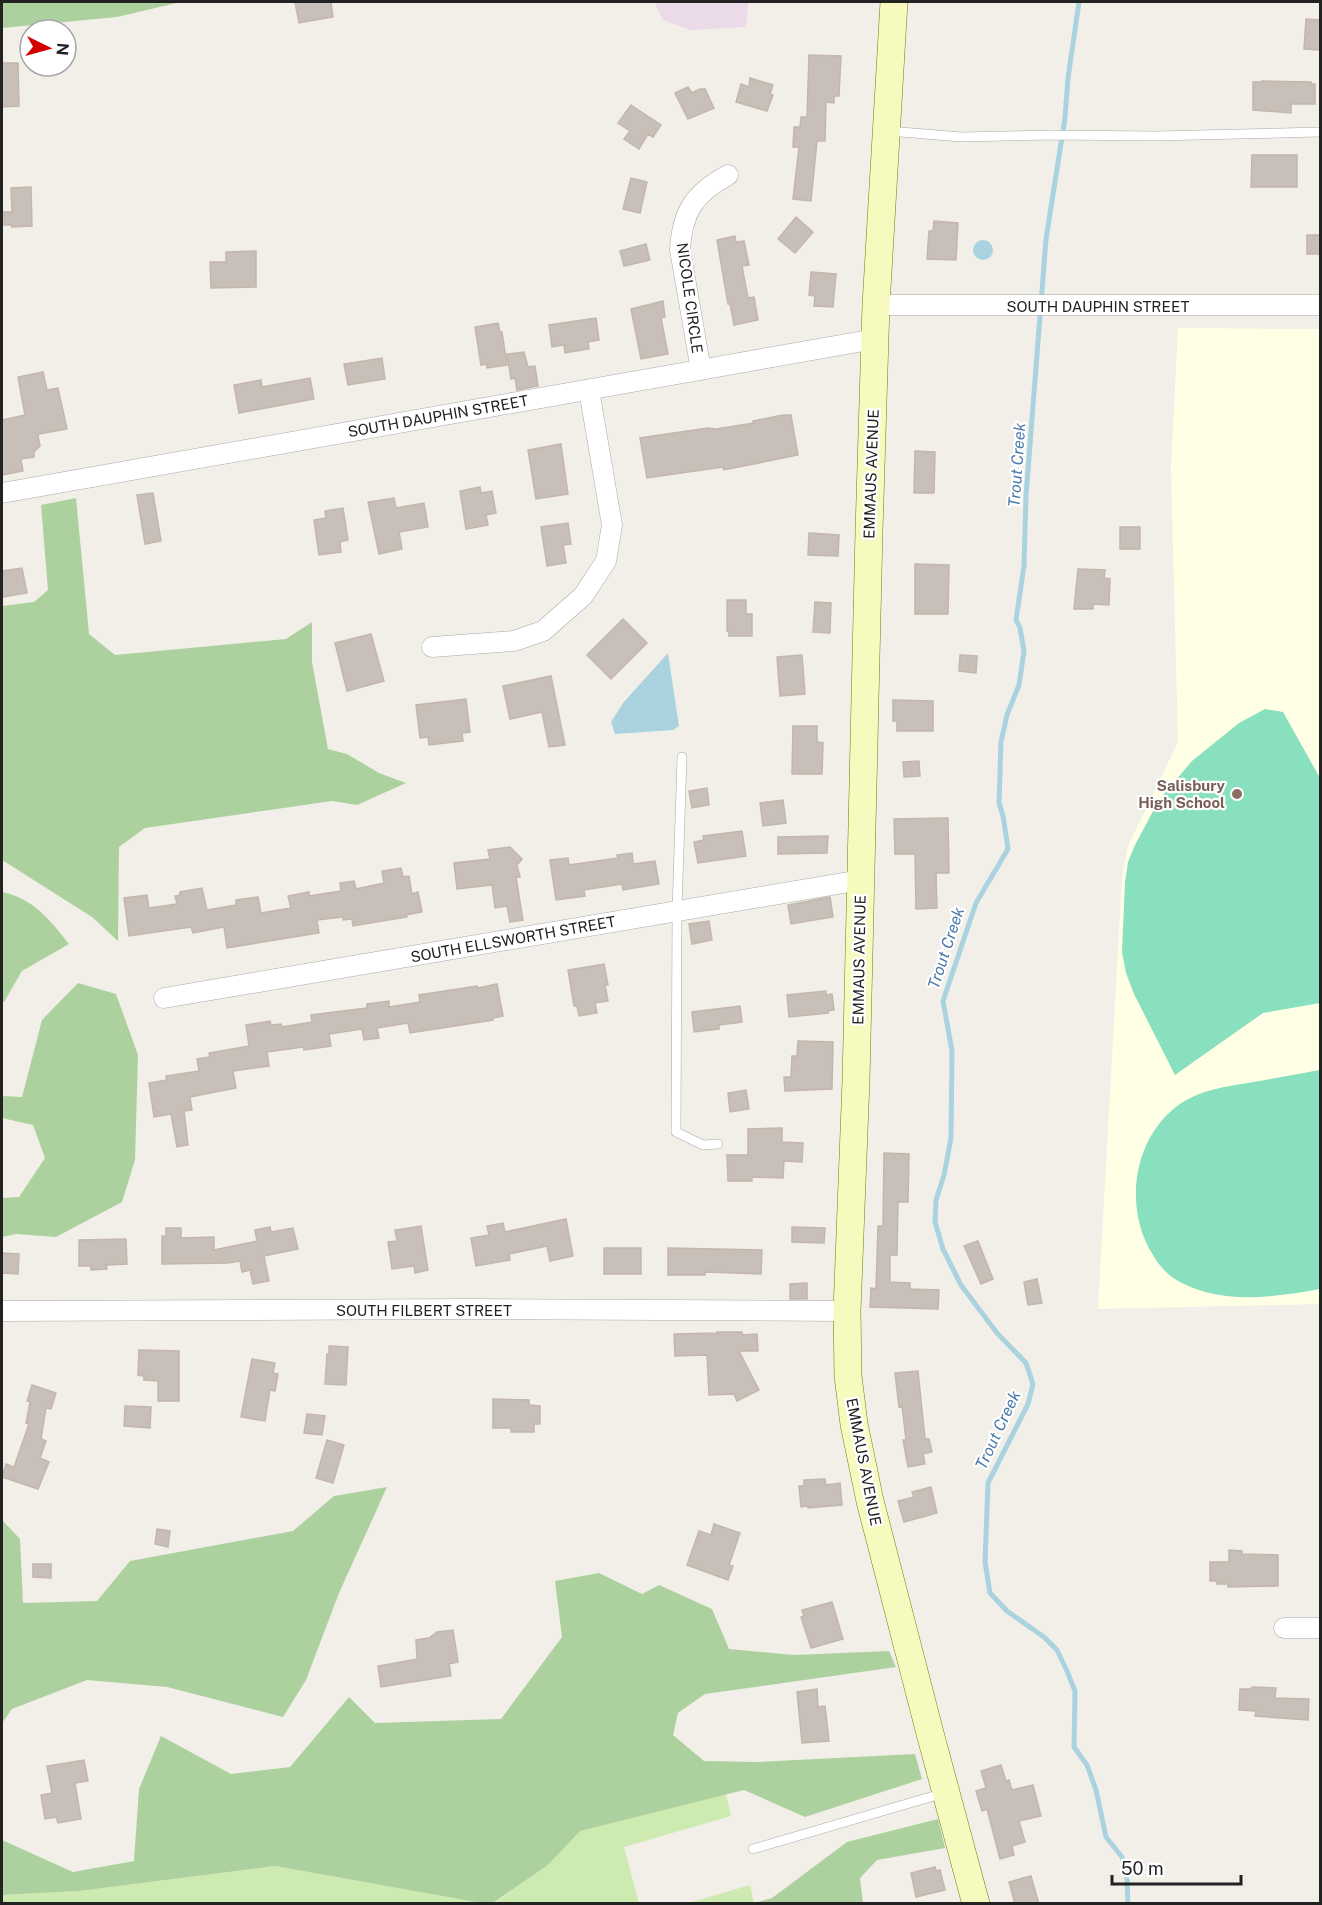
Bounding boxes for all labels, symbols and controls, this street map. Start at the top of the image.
north arrow [18,18,78,78]
text: N [52,42,72,56]
street label: NICOLE CIRCLE [674,242,706,354]
street label: SOUTH DAUPHIN STREET [1007,298,1189,315]
street label: SOUTH DAUPHIN STREET [347,392,530,440]
street label: EMMAUS AVENUE [860,409,882,539]
water label: Trout Creek [1005,422,1029,508]
place label: Salisbury High School [1138,777,1226,811]
marker: Salisbury High School [1230,787,1244,801]
street label: EMMAUS AVENUE [849,895,869,1025]
water label: Trout Creek [924,904,968,991]
street label: SOUTH ELLSWORTH STREET [409,913,617,965]
street label: SOUTH FILBERT STREET [336,1302,512,1319]
water label: Trout Creek [971,1387,1025,1472]
street label: EMMAUS AVENUE [843,1397,885,1527]
scale bar [1112,1848,1241,1886]
text: 50 m [1121,1858,1164,1879]

